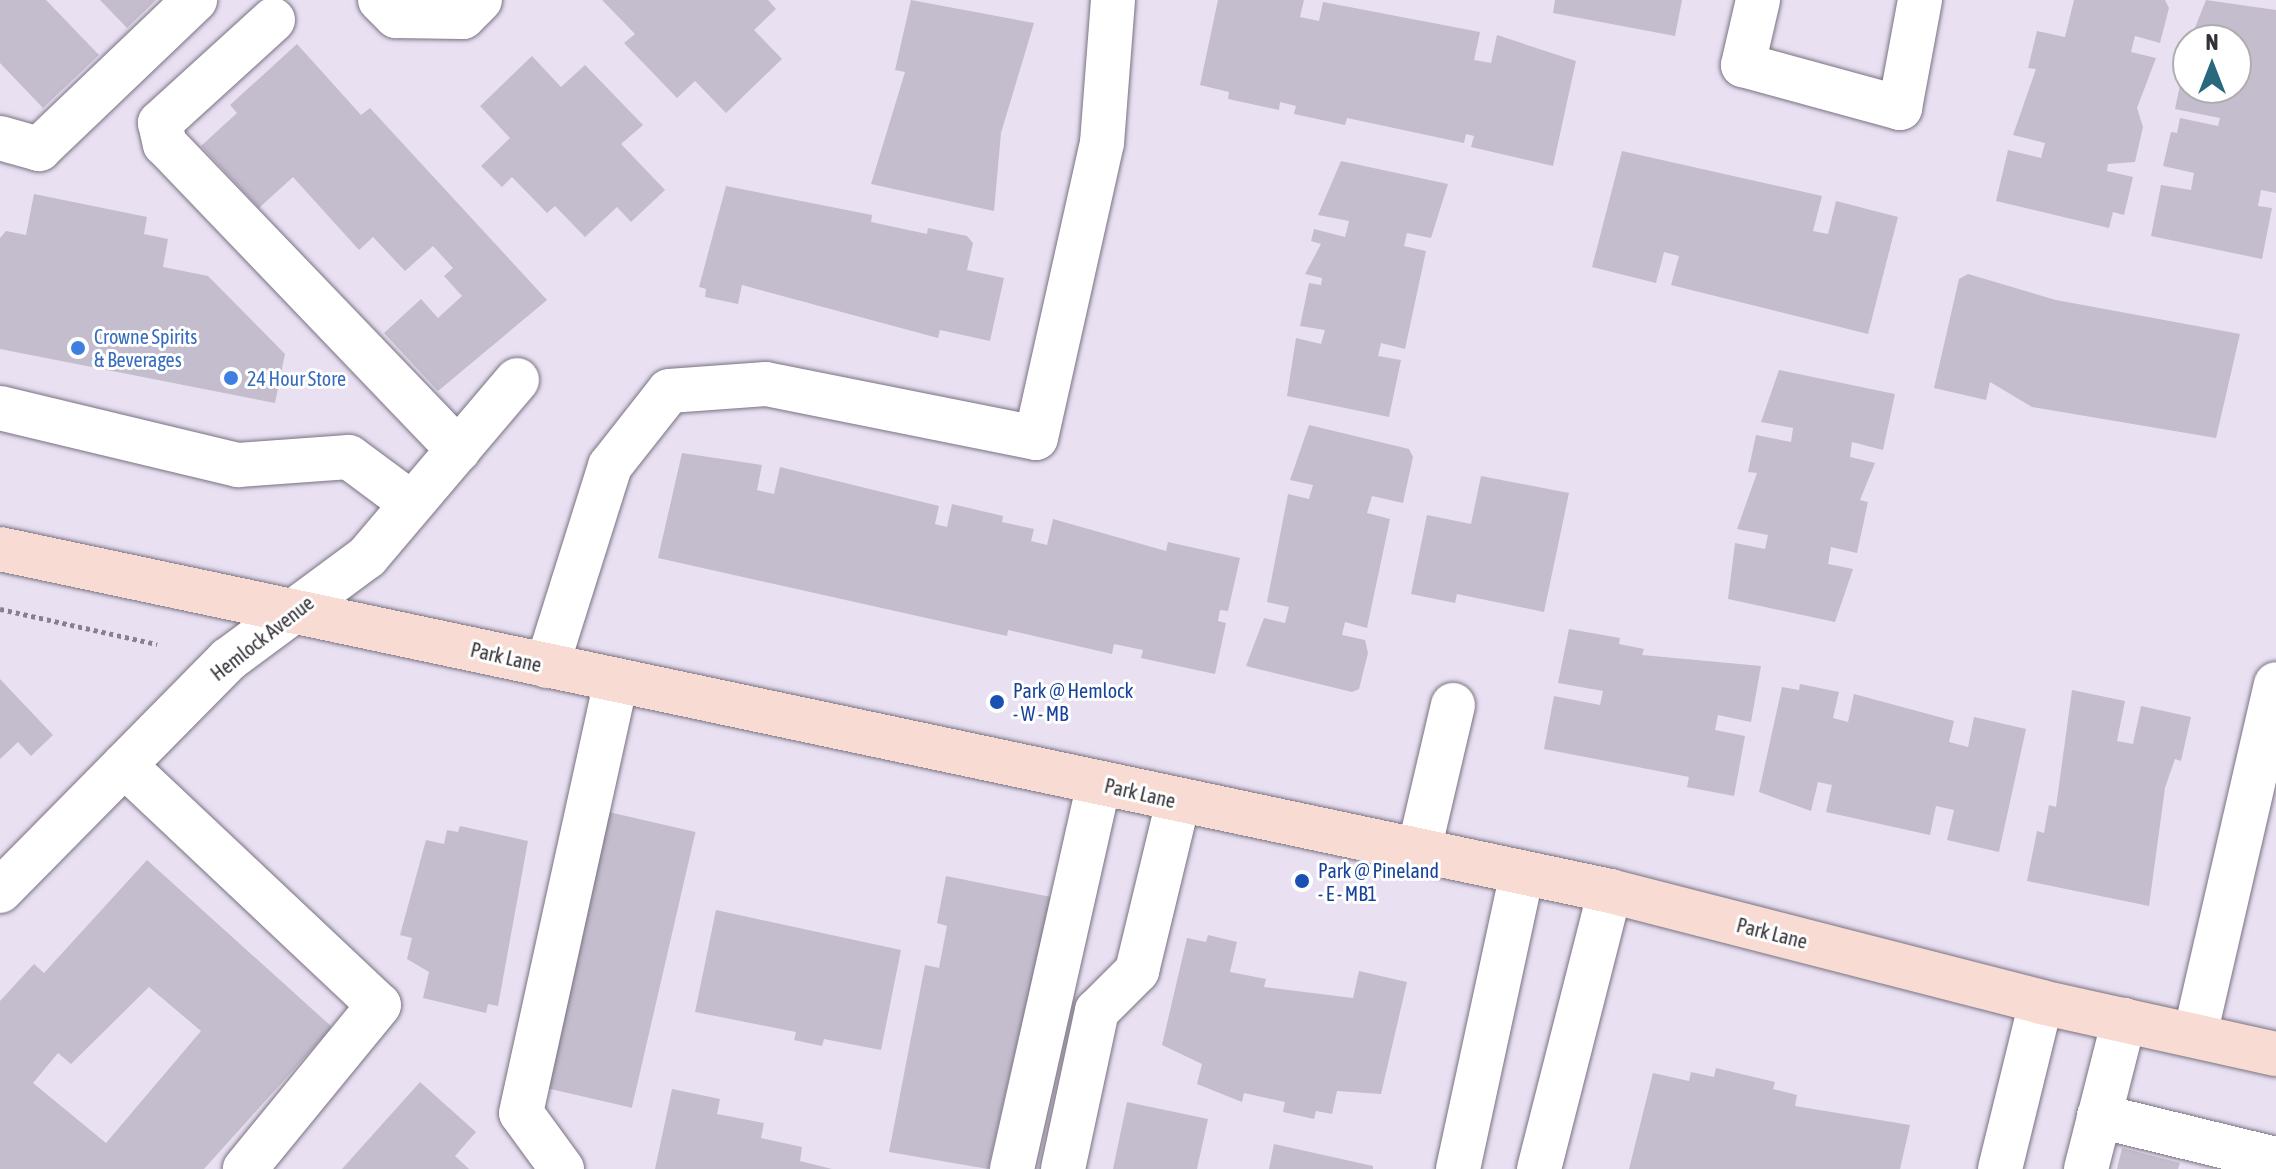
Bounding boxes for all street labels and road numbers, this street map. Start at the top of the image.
street label: Hemlock Avenue [206,590,318,686]
street label: Park Lane [468,637,544,677]
street label: Park Lane [1102,773,1178,813]
street label: Park Lane [1734,913,1810,953]

